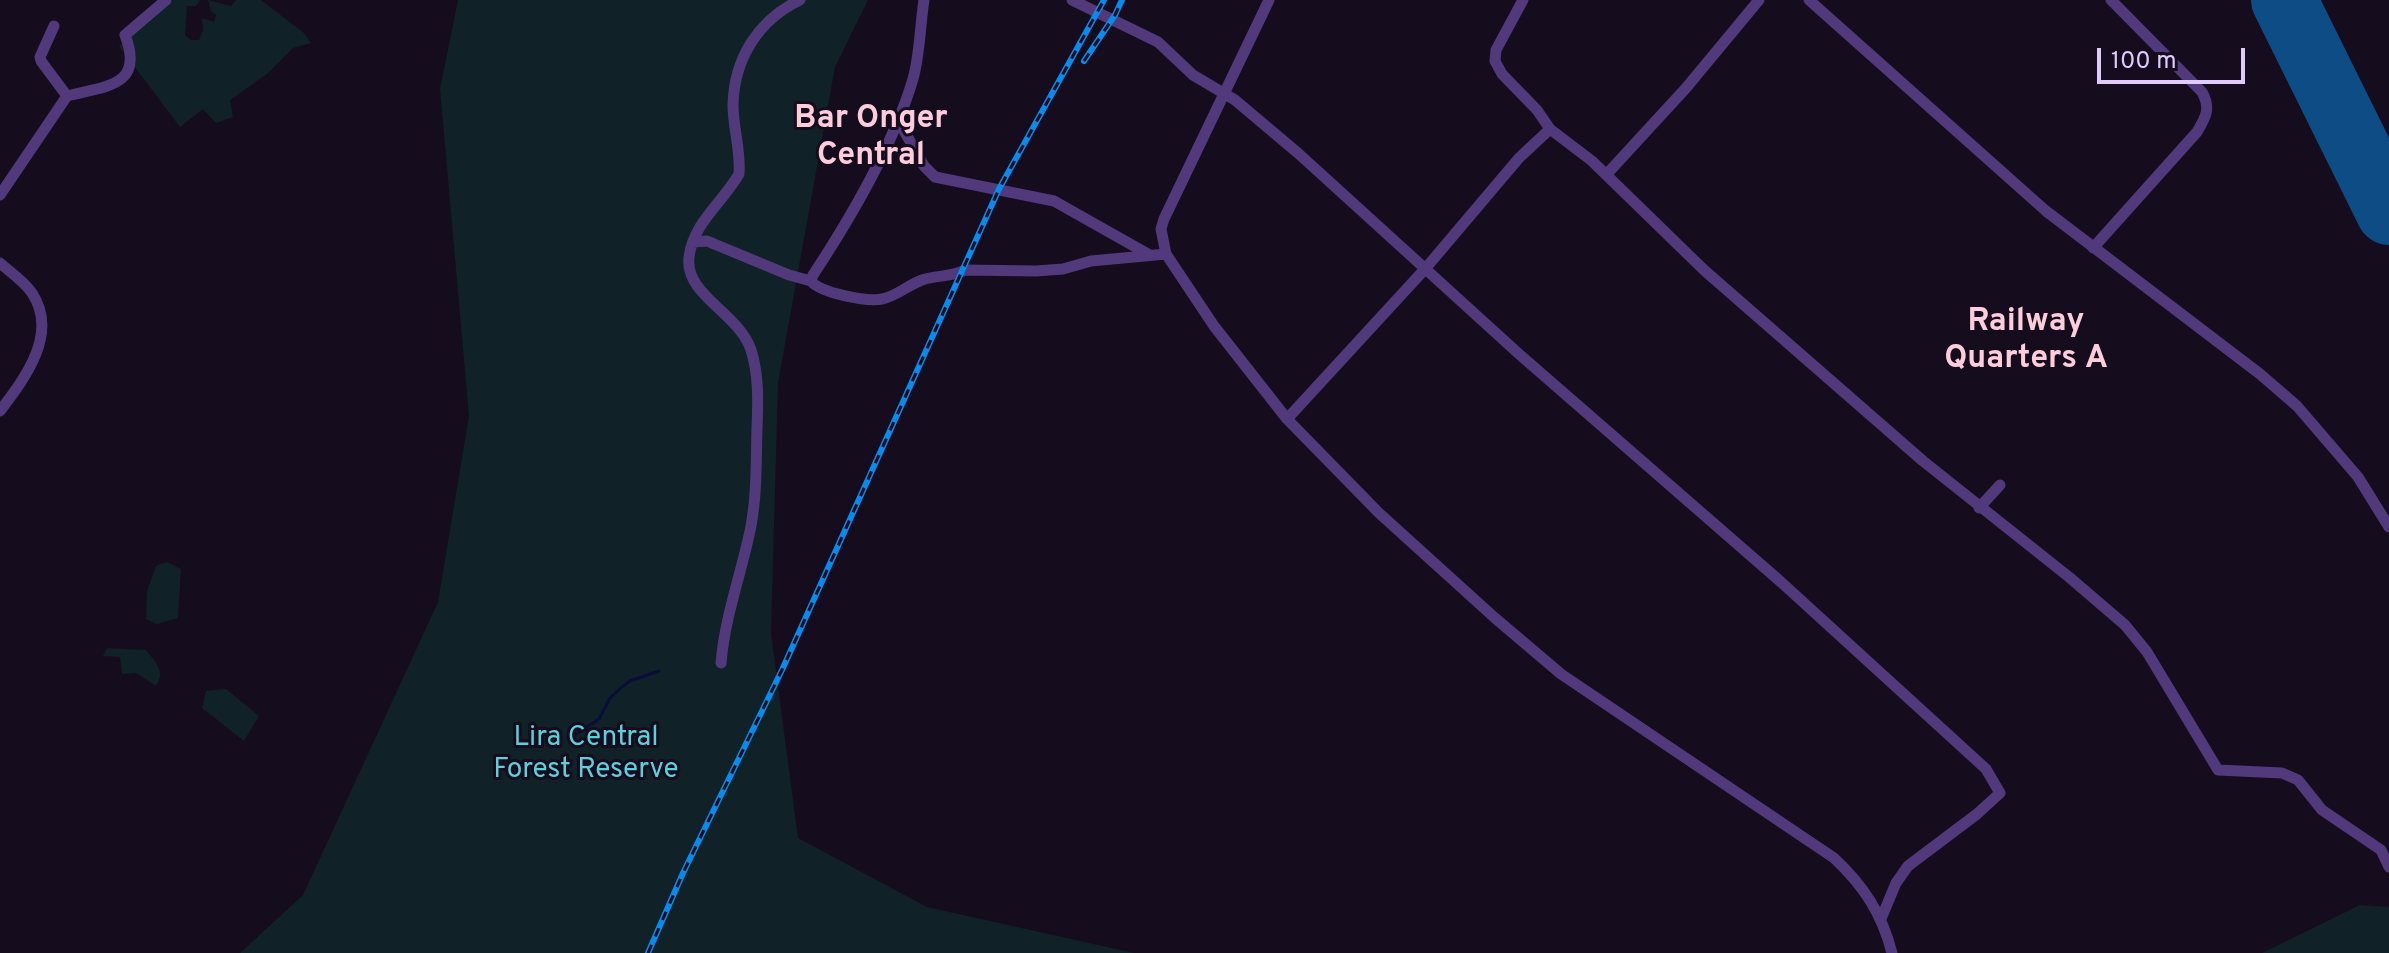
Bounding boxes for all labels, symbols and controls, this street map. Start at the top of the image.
scale bar [2101,32,2249,82]
text: 100 m [2111,47,2177,77]
district label: Bar Onger Central [794,102,948,177]
district label: Railway Quarters A [1944,305,2108,380]
park label: Lira Central Forest Reserve [493,722,679,788]

